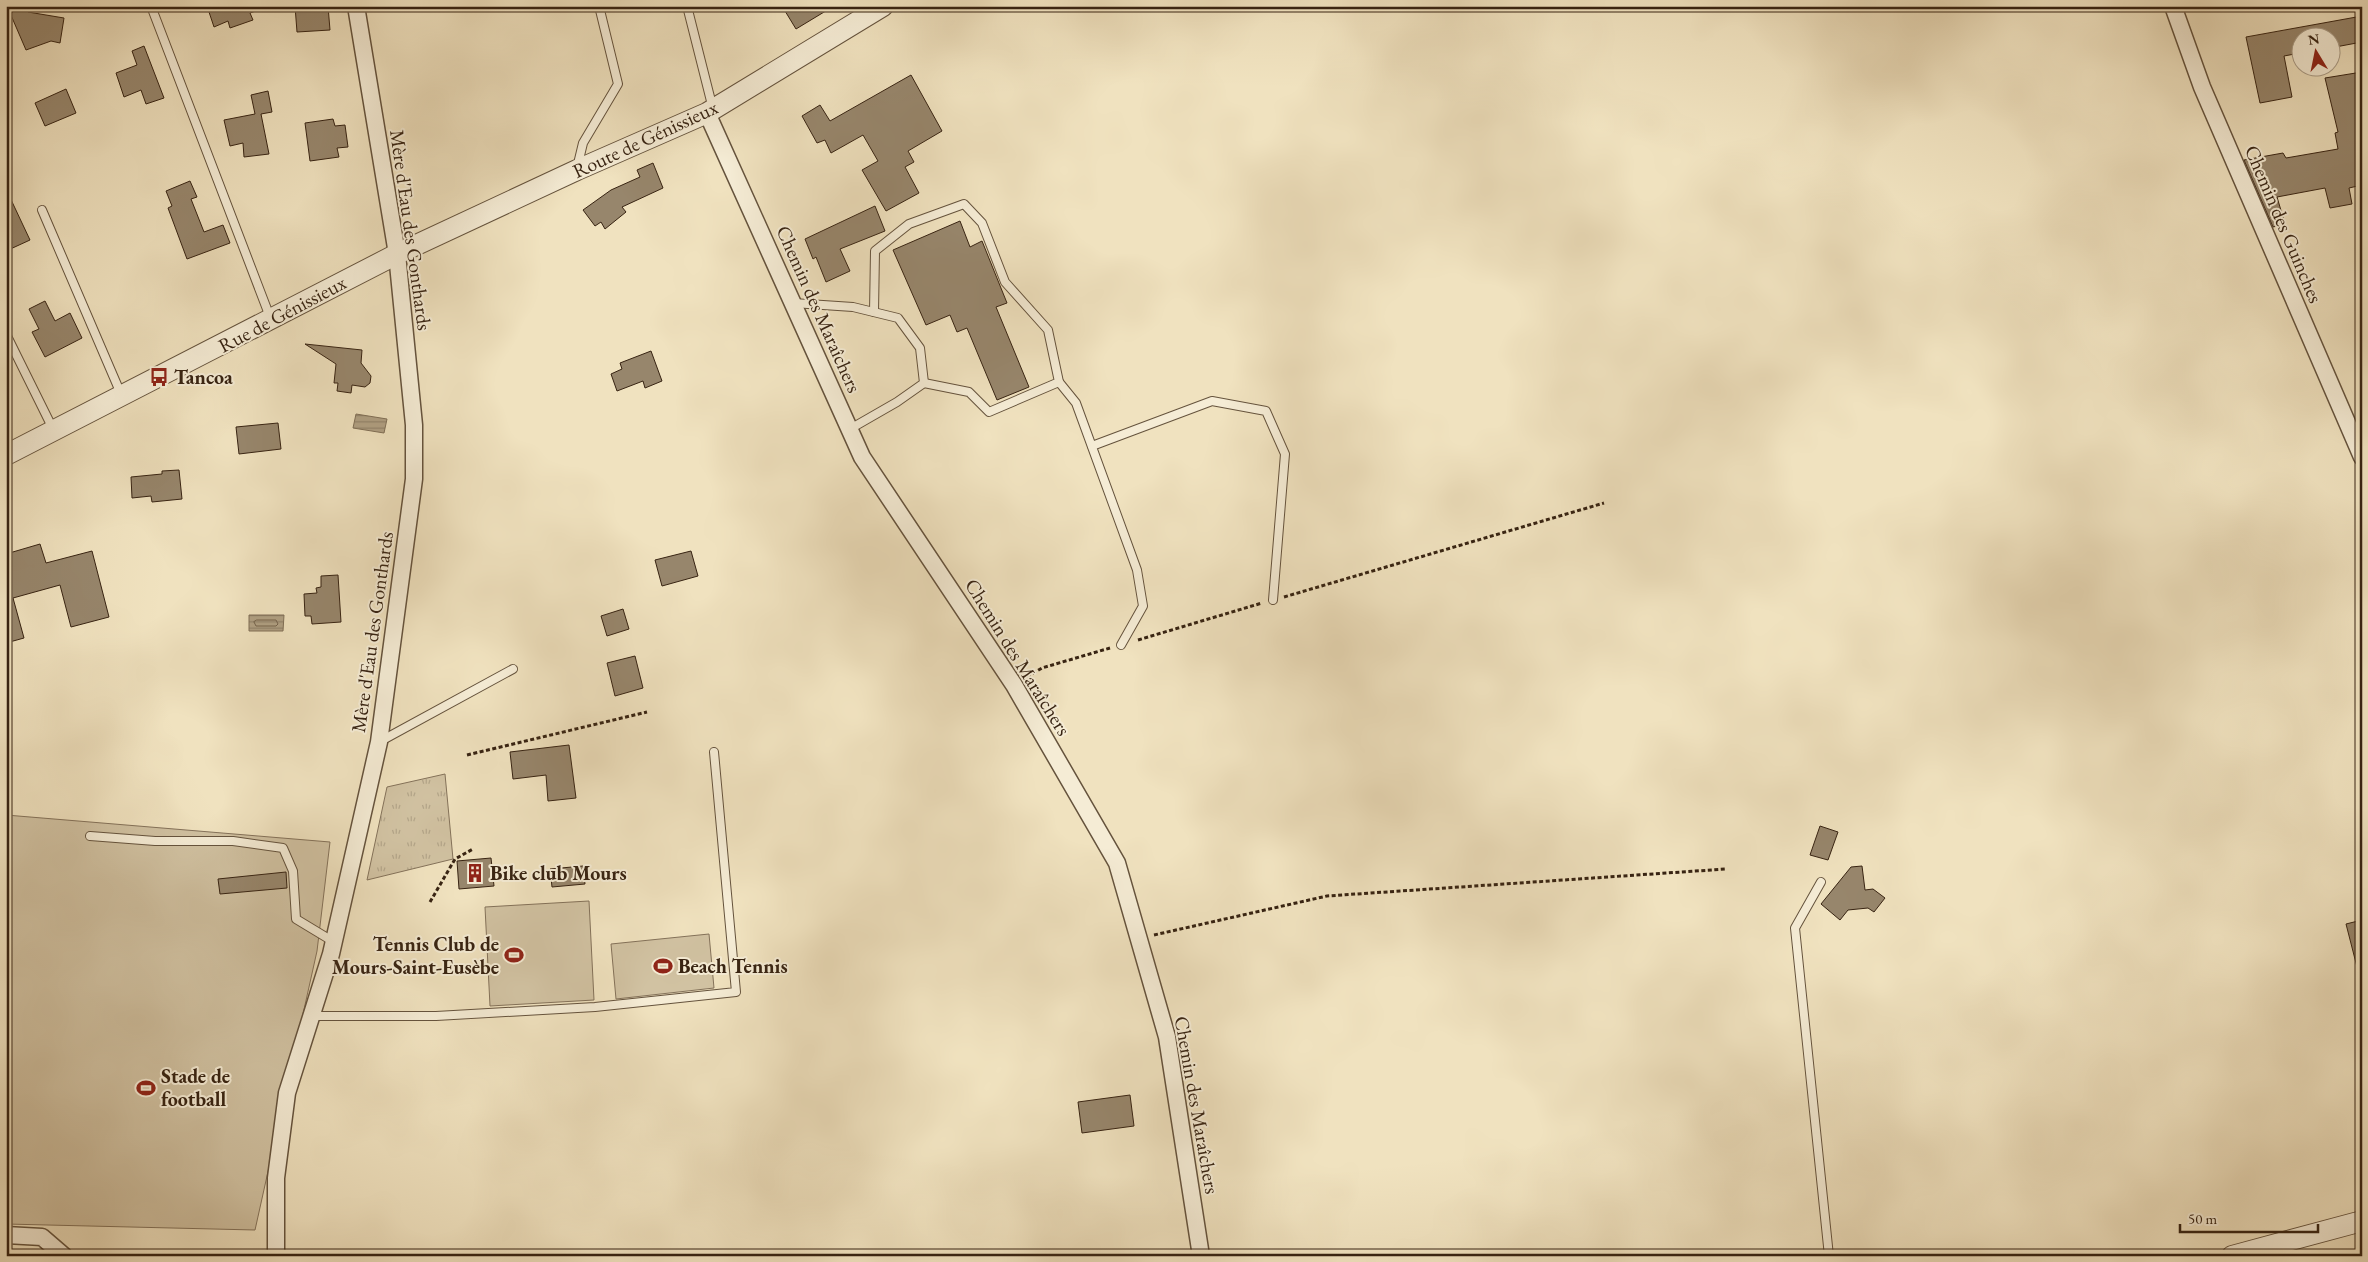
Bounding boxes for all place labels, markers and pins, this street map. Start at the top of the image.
place label: Tancoa [174,364,233,390]
bus stop icon: Tancoa [148,366,170,388]
place label: Bike club Mours [490,860,627,886]
building icon: Bike club Mours [464,862,486,884]
place label: Tennis Club de Mours-Saint-Eusèbe [332,931,499,980]
sports icon: Tennis Club de Mours-Saint-Eusèbe [503,944,525,966]
place label: Beach Tennis [678,953,788,979]
sports icon: Beach Tennis [652,955,674,977]
place label: Stade de football [161,1063,230,1112]
sports icon: Stade de football [135,1077,157,1099]

